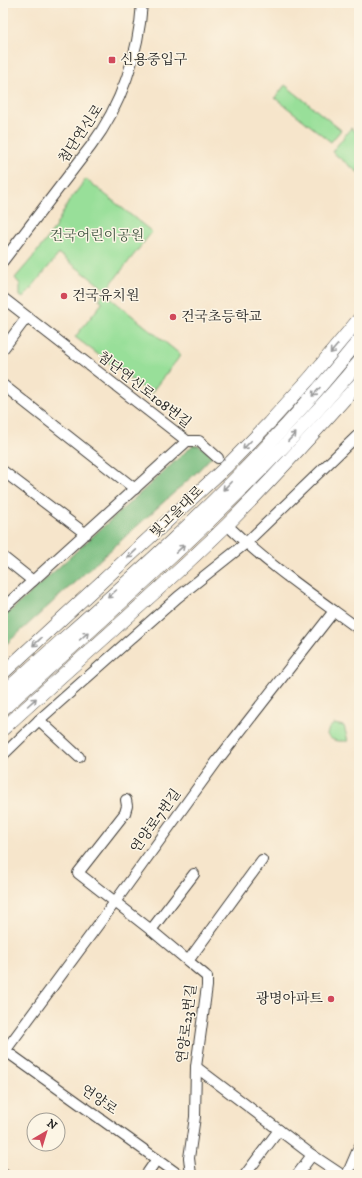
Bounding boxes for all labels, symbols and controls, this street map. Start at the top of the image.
place label: 신용중입구 [120,51,188,69]
marker: 신용중입구 [107,55,117,65]
street label: 첨단연신로 [55,101,108,167]
park label: 건국어린이공원 [50,227,144,245]
place label: 건국유치원 [72,287,140,305]
marker: 건국유치원 [59,291,69,301]
place label: 건국초등학교 [181,308,263,326]
marker: 건국초등학교 [168,312,178,322]
one-way arrow [330,343,339,354]
street label: 첨단연신로108번길 [93,348,195,432]
one-way arrow [311,386,320,397]
one-way arrow [287,432,297,442]
one-way arrow [242,440,252,450]
one-way arrow [222,481,232,491]
street label: 빛고을대로 [146,482,208,542]
one-way arrow [175,544,185,554]
one-way arrow [127,549,137,559]
one-way arrow [106,590,117,599]
one-way arrow [79,631,89,641]
one-way arrow [32,637,42,647]
one-way arrow [27,698,37,707]
street label: 연양로7번길 [127,785,185,857]
street label: 연양로23번길 [173,983,201,1065]
place label: 광명아파트 [255,990,323,1008]
marker: 광명아파트 [326,994,336,1004]
street label: 연양로 [77,1081,121,1119]
north arrow [26,1112,66,1152]
text: N [44,1117,59,1133]

